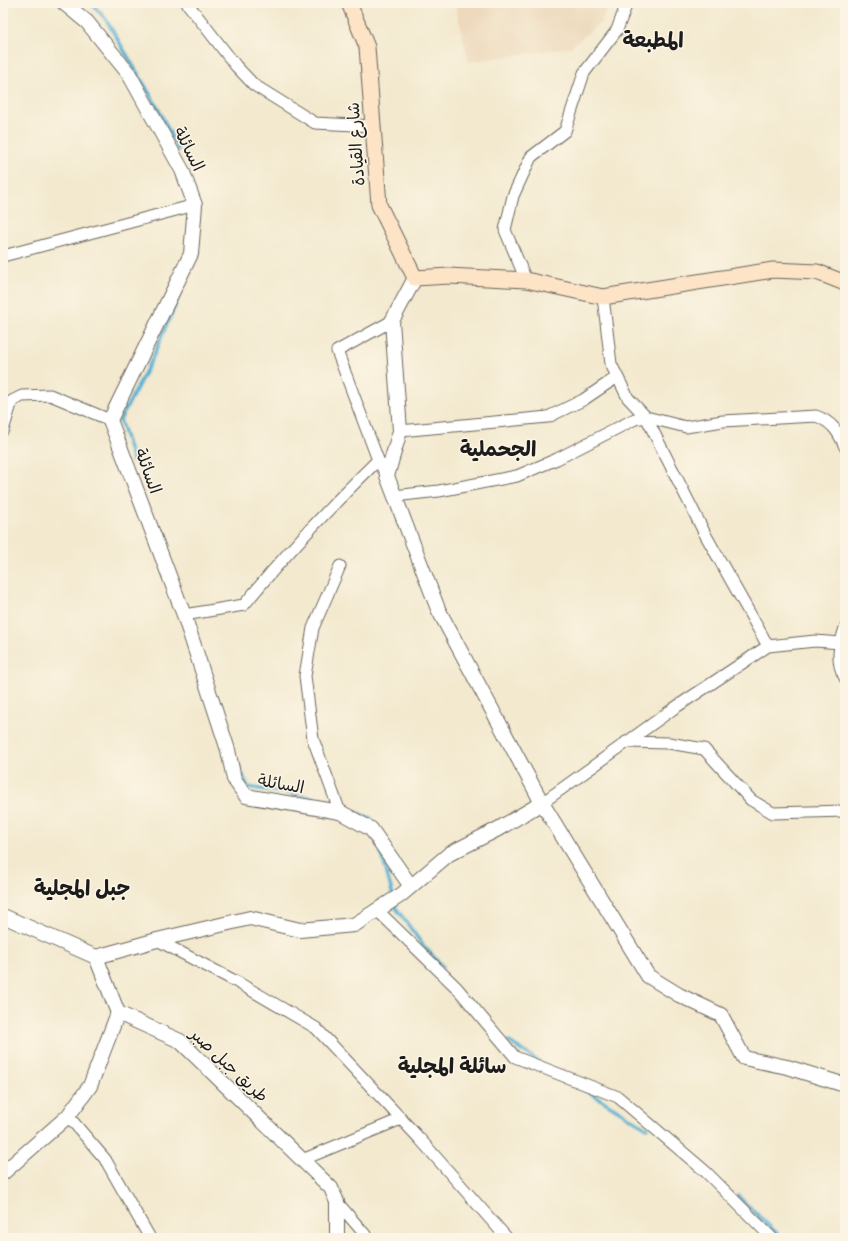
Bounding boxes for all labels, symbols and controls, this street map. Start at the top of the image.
district label: المطبعة [622,27,684,53]
street label: شارع القيادة [343,101,370,187]
street label: السائلة [169,123,209,175]
district label: الجحملية [460,436,536,462]
street label: السائلة [130,445,166,497]
street label: السائلة [256,770,306,798]
district label: جبل المجلية [34,875,130,901]
street label: طريق جبل صبر [184,1022,273,1107]
district label: سائلة المجلية [398,1053,506,1079]

